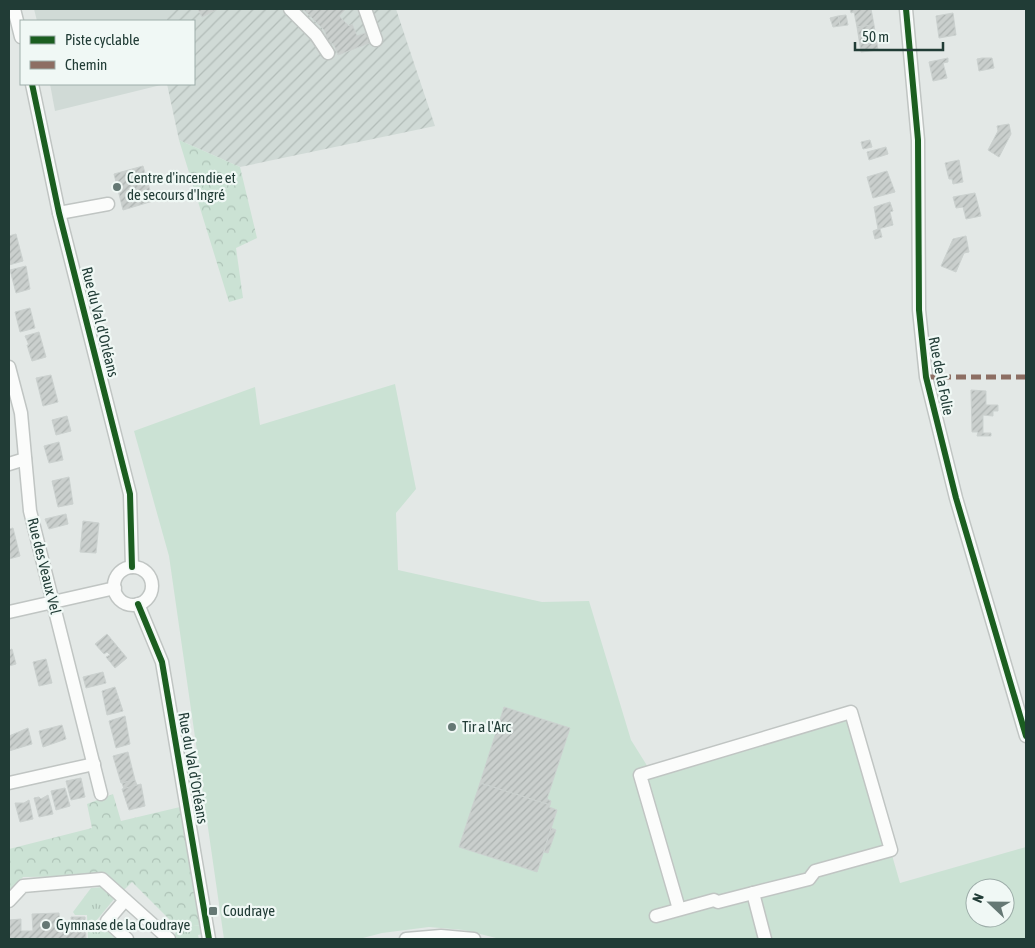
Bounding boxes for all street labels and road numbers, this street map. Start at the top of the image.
street label: Rue du Val d'Orléans [79,265,122,379]
street label: Rue de la Folie [926,335,957,417]
street label: Rue des Veaux Vel [24,516,65,616]
street label: Rue du Val d'Orléans [175,711,212,825]

